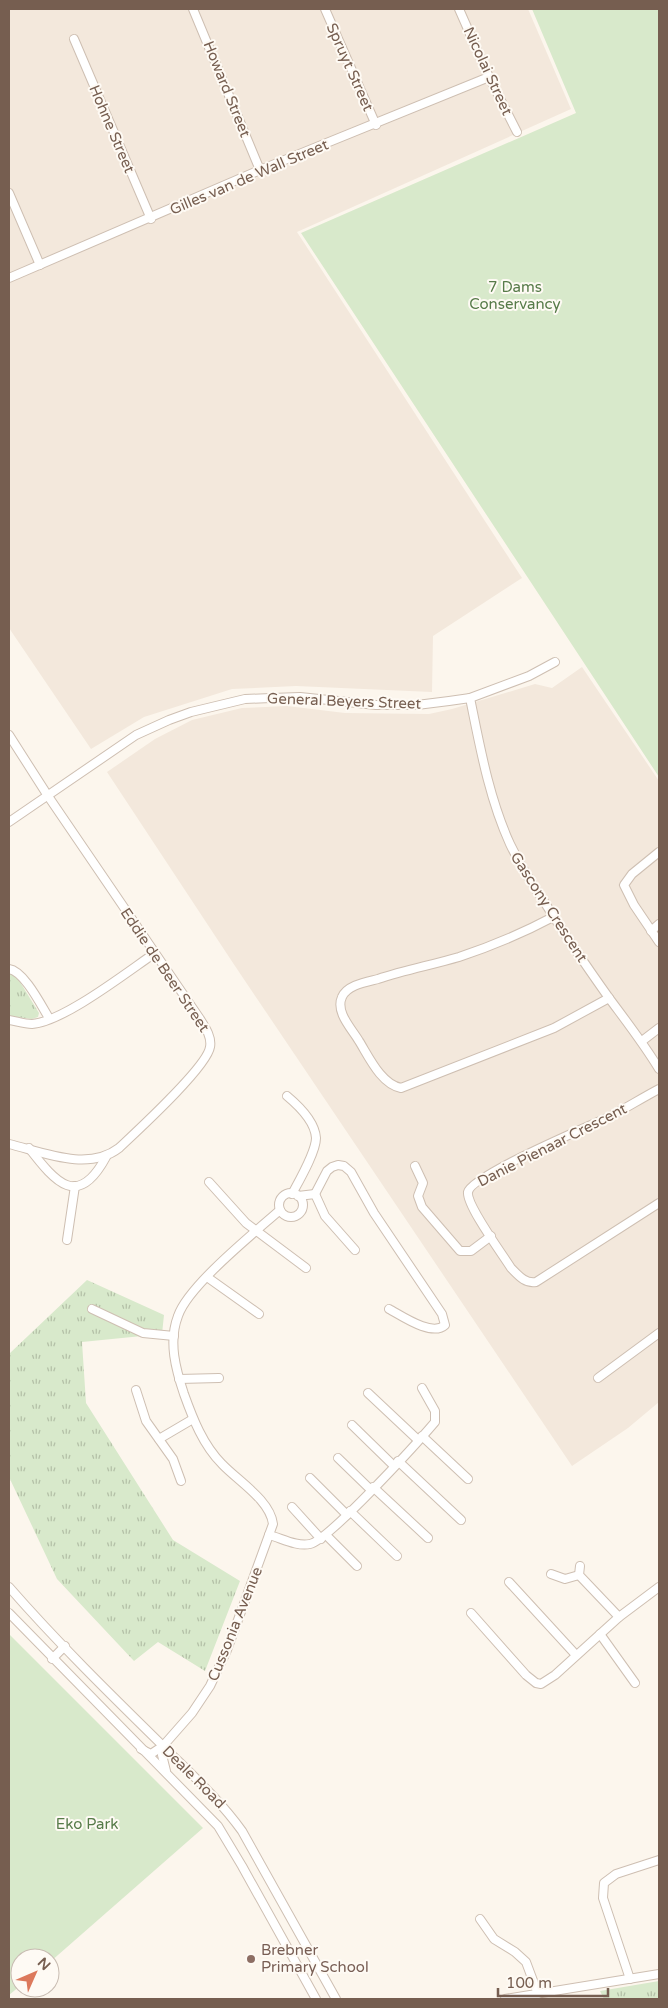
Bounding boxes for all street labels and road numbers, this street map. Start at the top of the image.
street label: Spruyt Street [323,20,378,114]
street label: Nicolai Street [460,24,516,118]
street label: Howard Street [200,38,255,140]
street label: Hohne Street [85,82,139,176]
street label: Gilles van de Wall Street [167,135,331,219]
street label: General Beyers Street [267,689,422,713]
street label: Gascony Crescent [507,849,591,966]
street label: Eddie de Beer Street [117,904,213,1036]
street label: Danie Pienaar Crescent [474,1099,630,1191]
street label: Cussonia Avenue [204,1564,266,1684]
street label: Deale Road [159,1742,229,1812]

